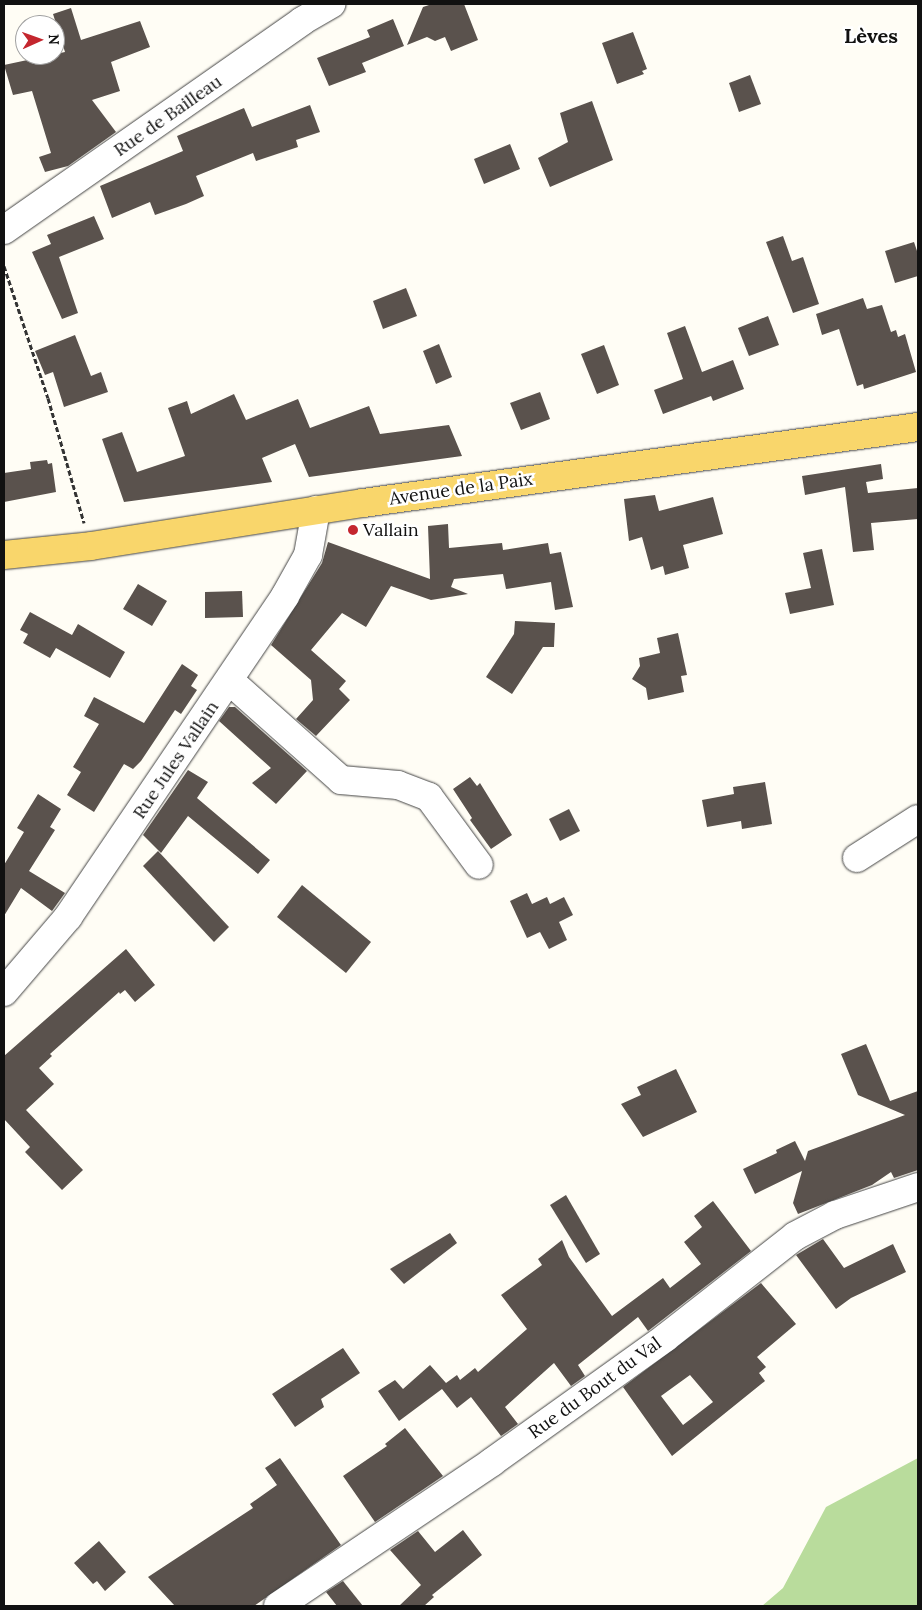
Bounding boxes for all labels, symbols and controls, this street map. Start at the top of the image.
north arrow [15,15,65,65]
district label: Lèves [844,23,898,47]
text: N [45,34,63,45]
street label: Rue de Bailleau [110,71,226,161]
street label: Avenue de la Paix [388,468,534,510]
place label: Vallain [363,519,419,541]
marker: Vallain [347,524,359,536]
street label: Rue Jules Vallain [129,697,223,823]
street label: Rue du Bout du Val [524,1333,666,1443]

